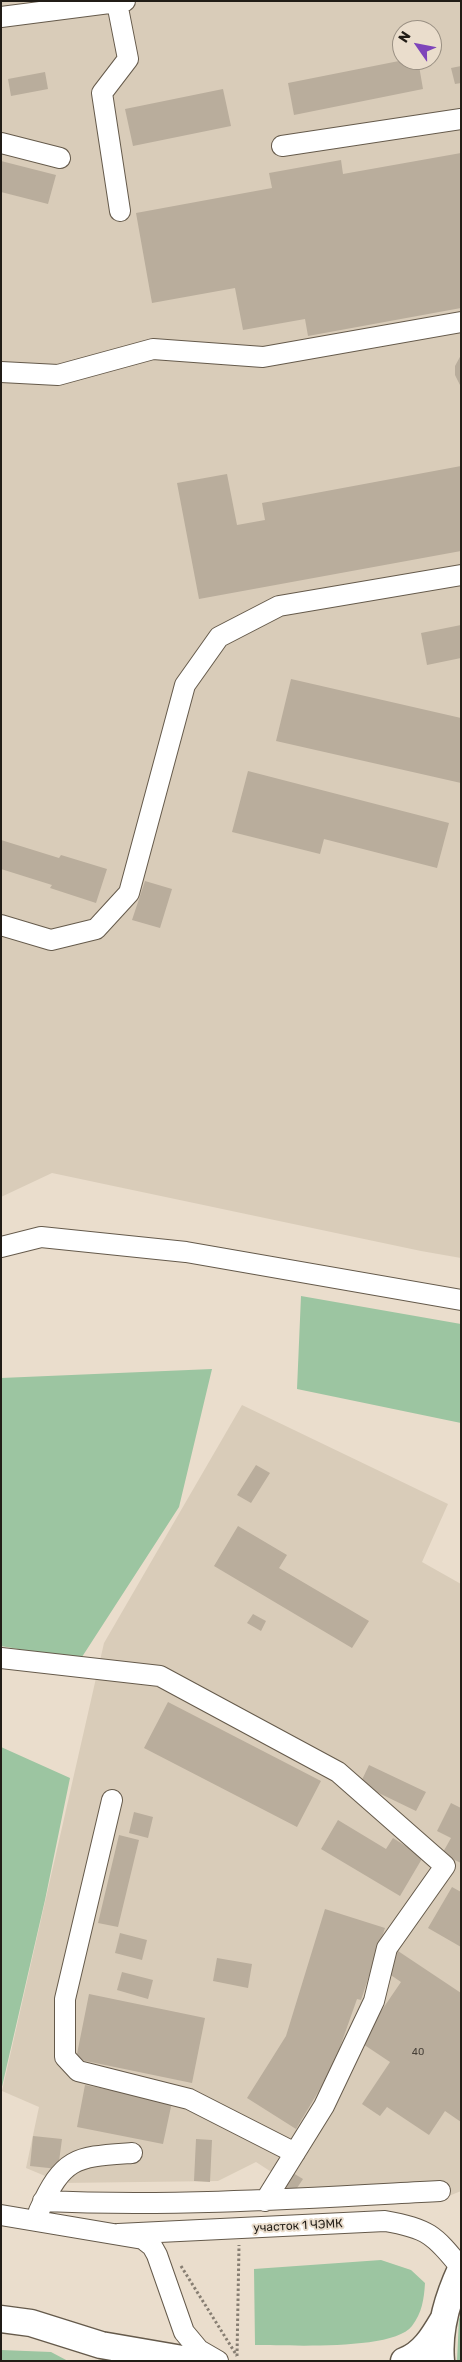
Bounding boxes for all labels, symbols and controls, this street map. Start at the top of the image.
north arrow [392,20,442,70]
text: N [395,28,415,46]
house number: 40 [412,2046,424,2058]
street label: участок 1 ЧЭМК [253,2216,343,2236]

